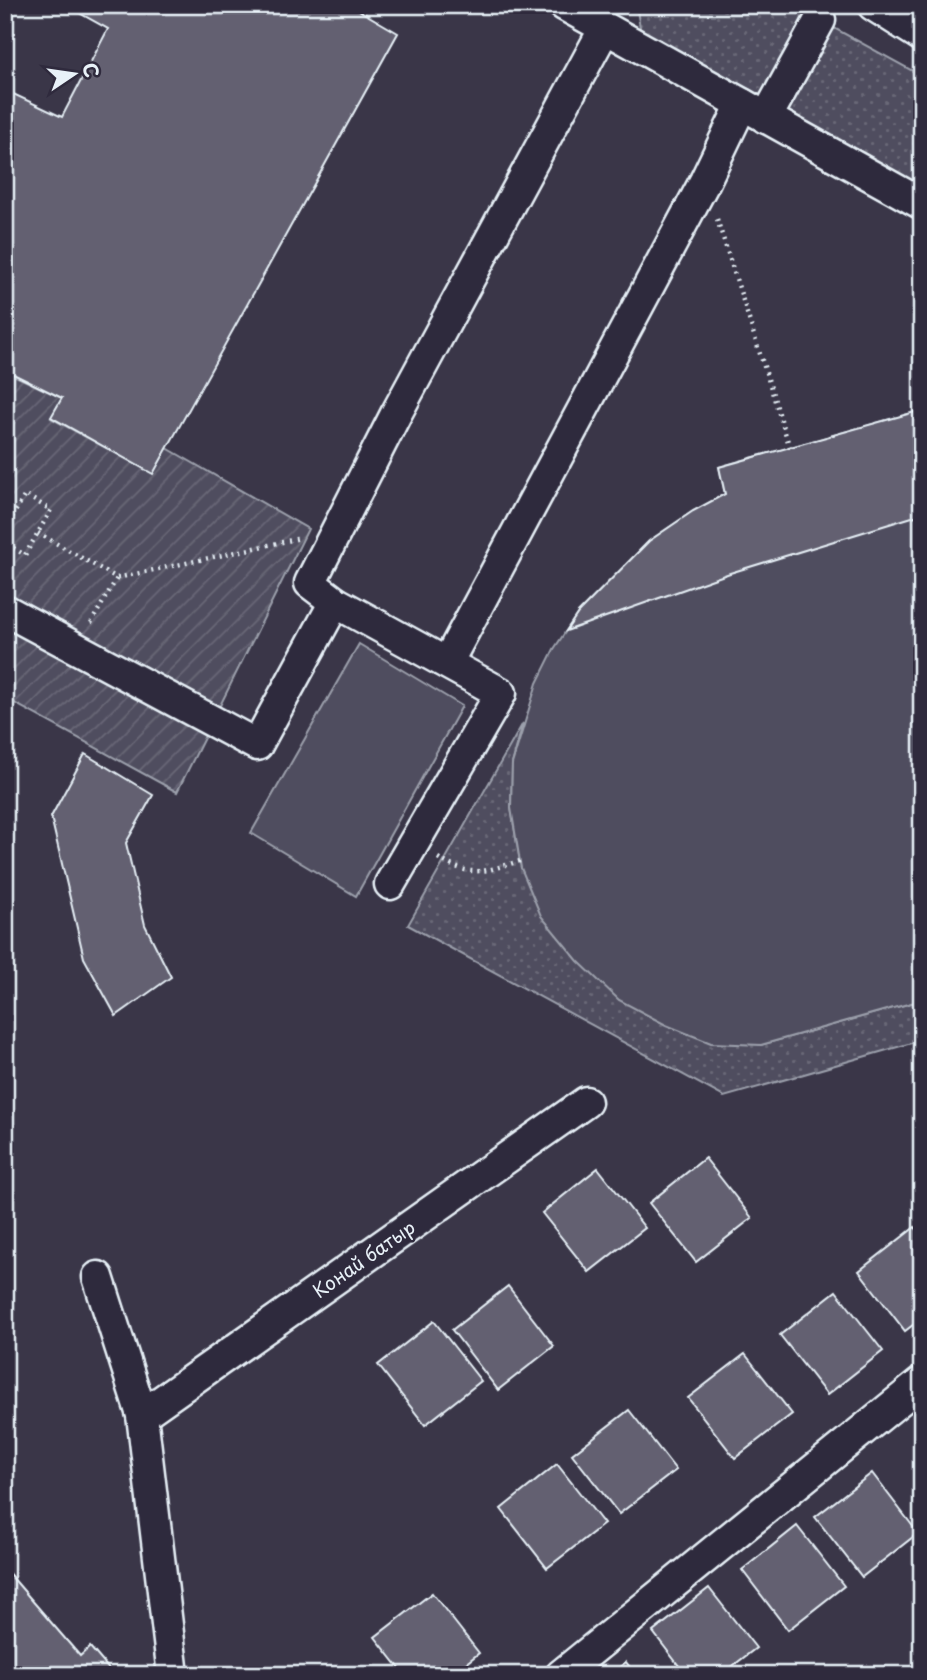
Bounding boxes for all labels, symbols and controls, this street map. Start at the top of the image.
north arrow [38,38,108,108]
text: С [76,60,107,80]
street label: Конай батыр [306,1212,420,1304]

